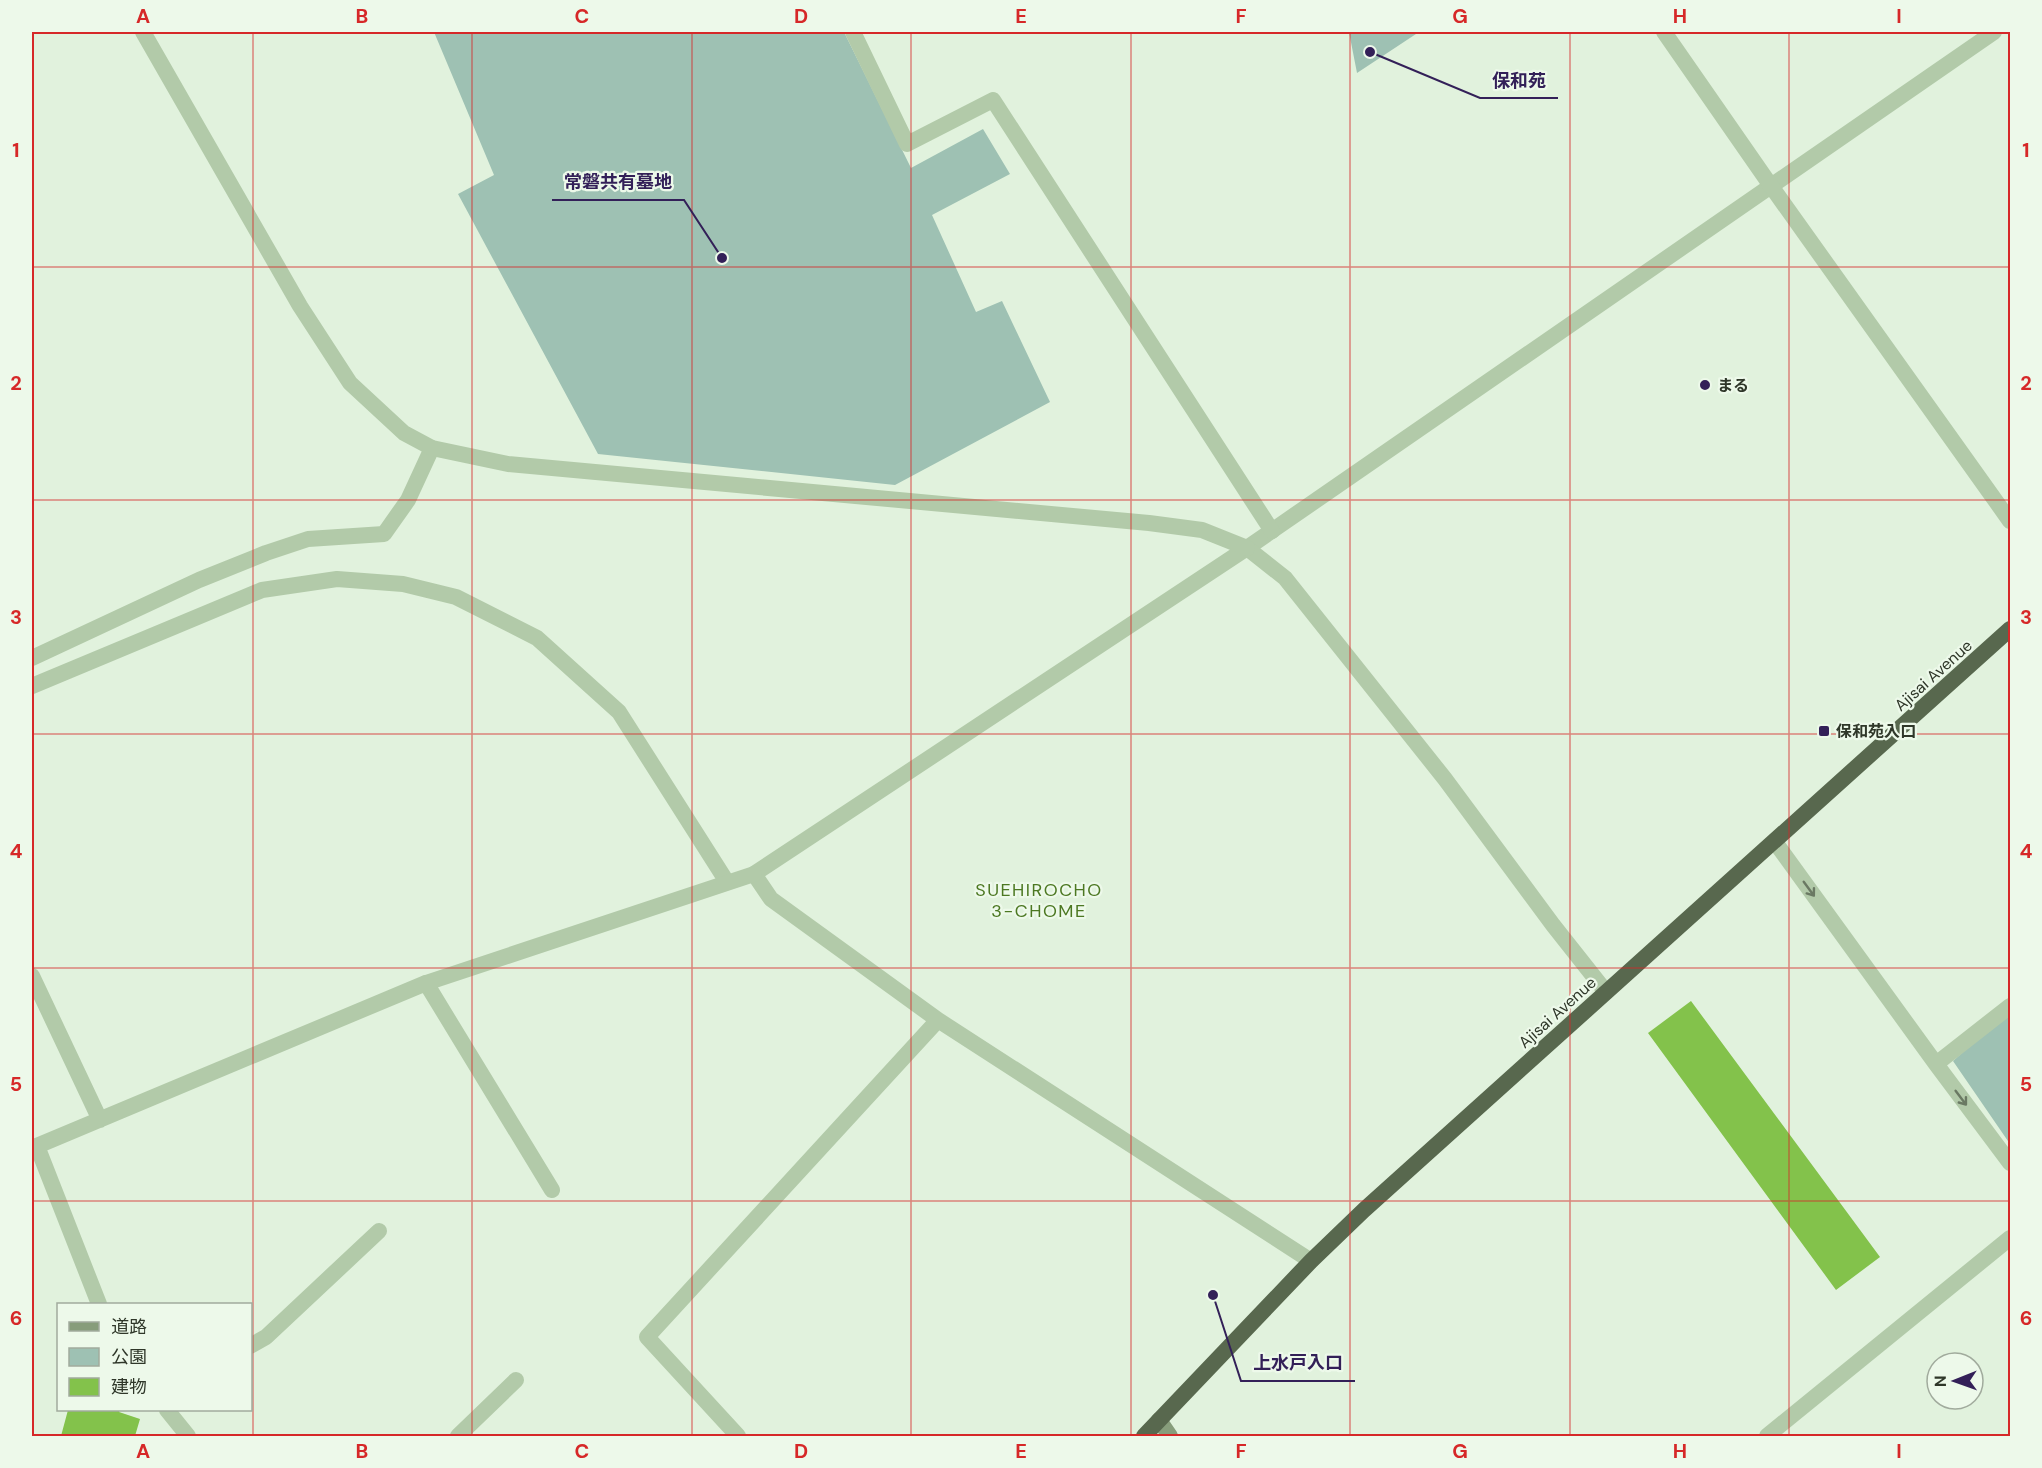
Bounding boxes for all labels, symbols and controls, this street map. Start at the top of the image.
text: A [136,3,150,29]
text: B [356,3,368,29]
text: C [575,3,589,29]
text: D [794,3,808,29]
text: E [1015,3,1027,29]
text: F [1235,3,1247,29]
text: G [1452,3,1468,29]
text: H [1673,3,1687,29]
text: I [1896,3,1902,29]
callout: 保和苑 [1480,62,1558,98]
text: 保和苑 [1492,69,1546,93]
text: 1 [12,137,20,163]
text: 1 [2022,137,2030,163]
callout: 常磐共有墓地 [552,164,684,200]
text: 常磐共有墓地 [564,170,672,194]
text: 2 [10,370,22,396]
text: 2 [2020,370,2032,396]
place label: まる [1717,375,1749,396]
marker: まる [1698,378,1712,392]
text: 3 [10,604,22,630]
text: 3 [2020,604,2032,630]
street label: Ajisai Avenue [1890,635,1977,716]
place label: 保和苑入口 [1836,721,1916,742]
marker: 保和苑入口 [1817,724,1831,738]
text: 4 [10,838,23,864]
text: 4 [2020,838,2033,864]
district label: SUEHIROCHO 3-CHOME [975,878,1103,923]
one-way arrow [1803,881,1815,897]
street label: Ajisai Avenue [1514,972,1601,1053]
text: 5 [10,1071,22,1097]
text: 5 [2020,1071,2032,1097]
one-way arrow [1955,1089,1968,1105]
legend [57,1303,252,1411]
text: 6 [10,1305,22,1331]
text: 6 [2020,1305,2032,1331]
text: 道路 [111,1315,147,1339]
text: 公園 [111,1345,147,1369]
callout: 上水戸入口 [1241,1345,1355,1381]
text: 上水戸入口 [1253,1351,1343,1375]
north arrow [1925,1351,1985,1411]
text: 建物 [111,1375,147,1399]
text: N [1930,1375,1951,1387]
text: A [136,1438,150,1464]
text: B [356,1438,368,1464]
text: C [575,1438,589,1464]
text: D [794,1438,808,1464]
text: E [1015,1438,1027,1464]
text: F [1235,1438,1247,1464]
text: G [1452,1438,1468,1464]
text: H [1673,1438,1687,1464]
text: I [1896,1438,1902,1464]

